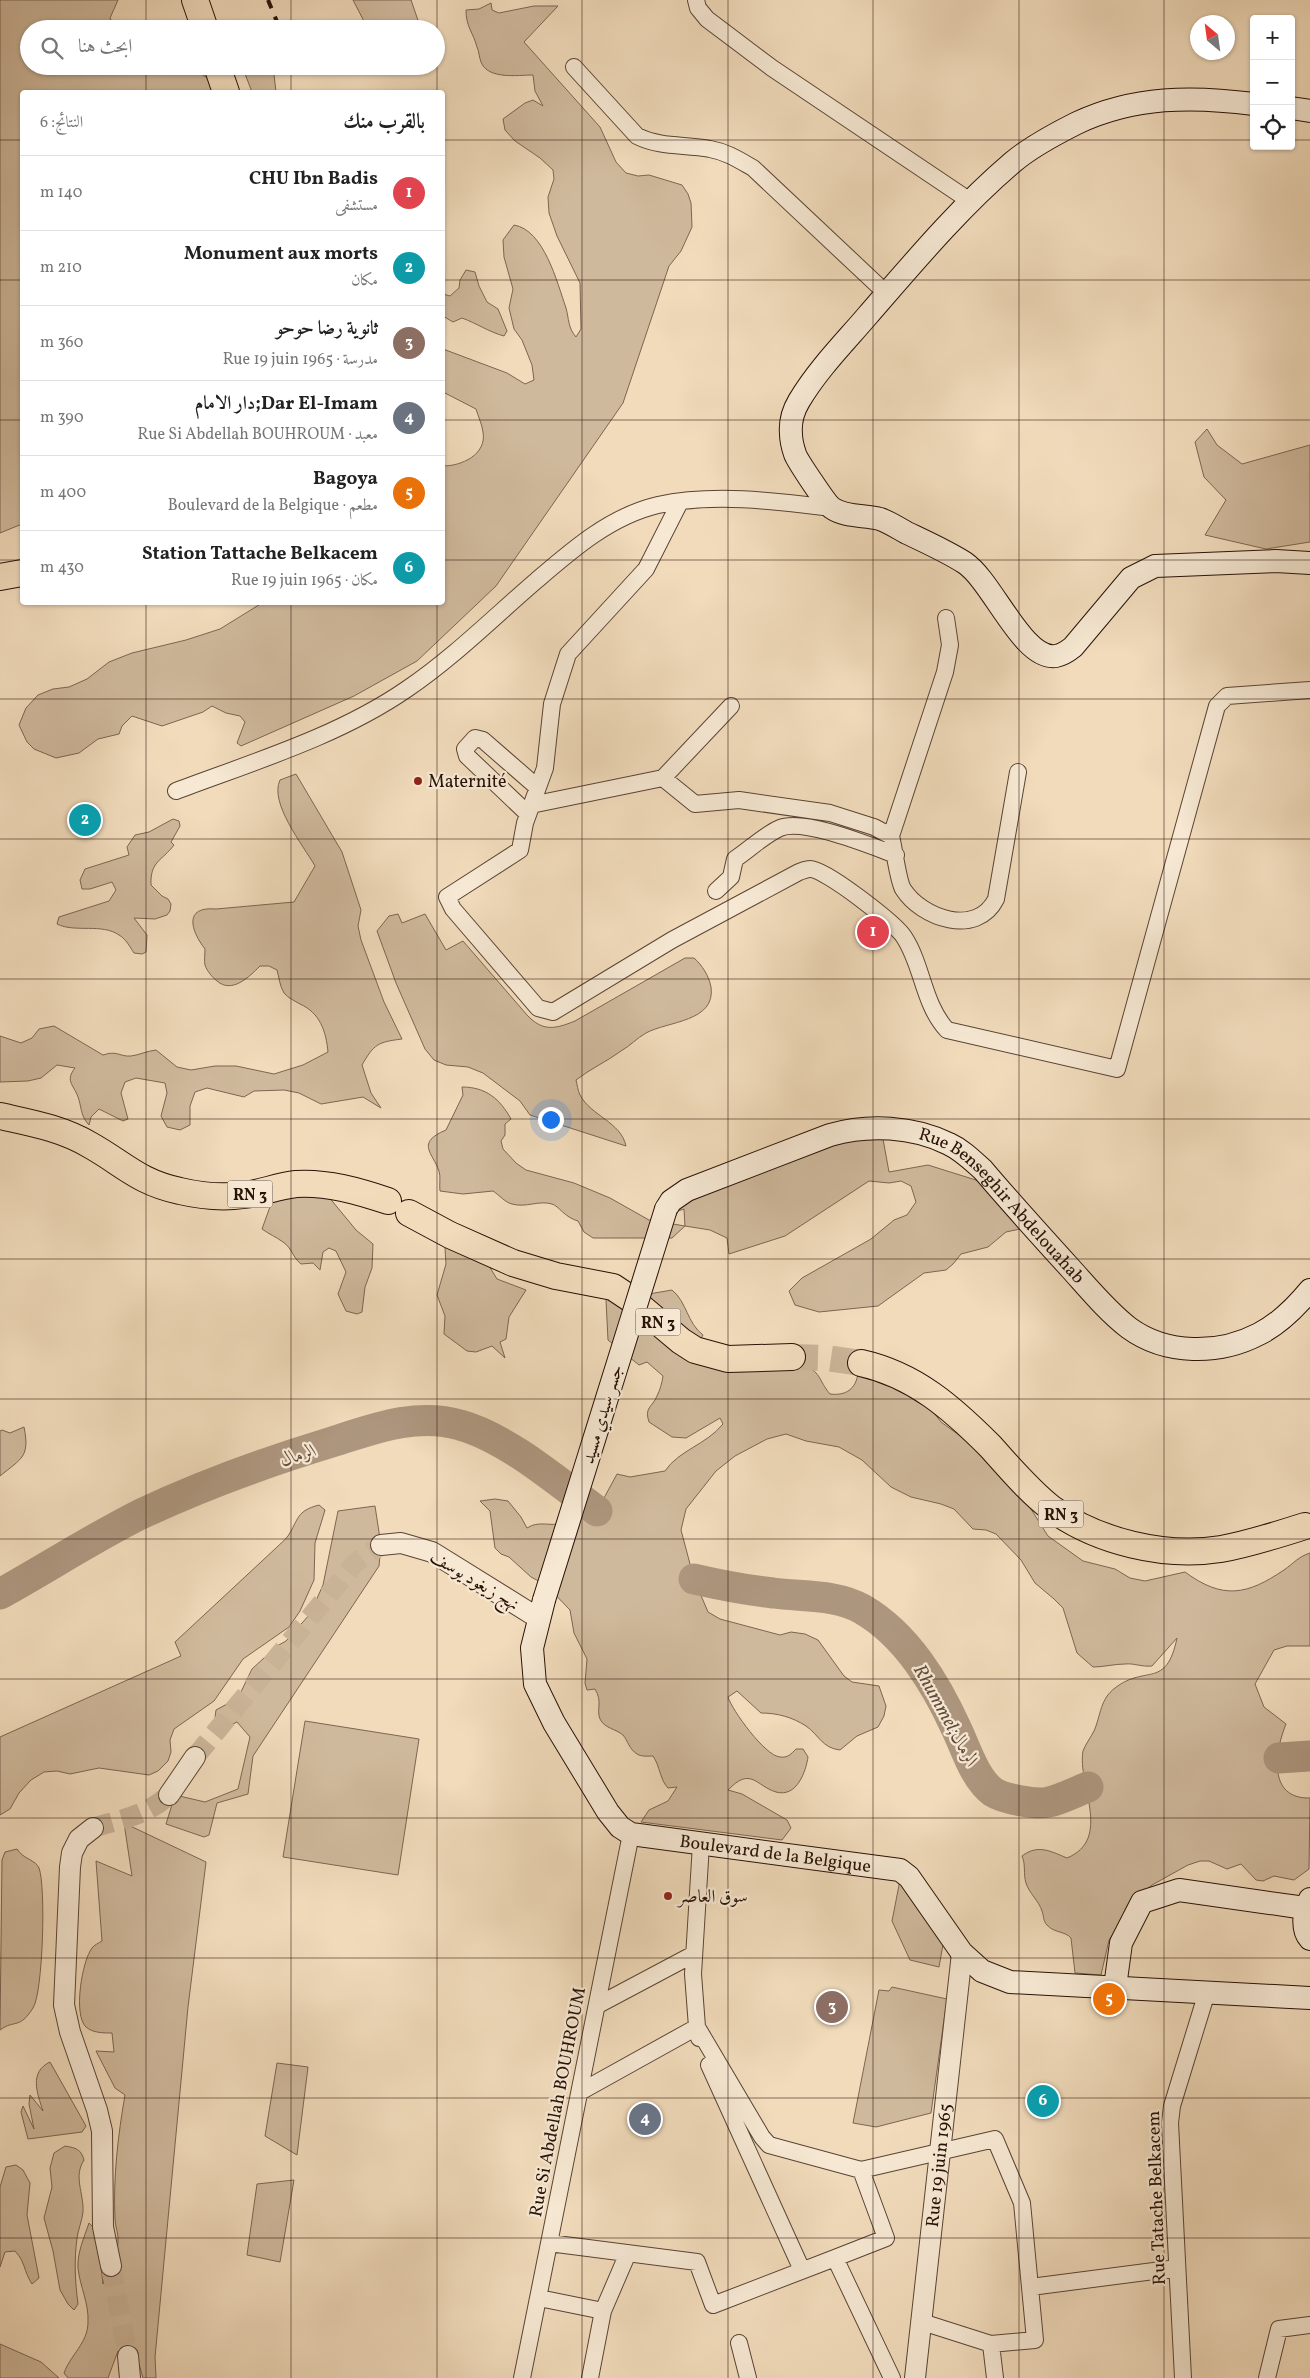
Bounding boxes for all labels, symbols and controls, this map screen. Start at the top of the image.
north arrow [1190,15,1235,60]
map controls [1250,15,1295,150]
button: + [1250,15,1295,60]
search box [20,20,445,75]
icon: search [38,34,66,62]
text: ابحث هنا [78,34,132,60]
button: − [1250,60,1295,105]
button: locate [1250,105,1295,150]
text: بالقرب منك [343,108,425,137]
text: النتائج: 6 [40,112,83,134]
text: CHU Ibn Badis [249,166,378,192]
text: 140 m [40,182,82,204]
text: 1 [406,182,412,204]
text: مستشفى [335,195,378,217]
text: Monument aux morts [184,241,378,267]
text: 210 m [40,257,82,279]
text: 2 [405,257,413,279]
text: مكان [351,270,378,292]
text: ثانوية رضا حوحو [276,316,378,342]
text: 360 m [40,332,83,354]
text: 3 [405,332,413,354]
text: مدرسة · Rue 19 juin 1965 [223,349,378,371]
text: Dar El-Imam;دار الامام [195,391,378,417]
text: 390 m [40,407,84,429]
text: 4 [404,407,414,429]
text: معبد · Rue Si Abdellah BOUHROUM [138,424,378,446]
text: Bagoya [313,466,378,492]
text: 400 m [40,482,86,504]
text: 5 [405,482,413,504]
text: مطعم · Boulevard de la Belgique [168,495,378,517]
text: Station Tattache Belkacem [142,541,378,567]
text: 430 m [40,557,84,579]
text: 6 [405,557,413,579]
text: مكان · Rue 19 juin 1965 [231,570,378,592]
place label: Maternité [428,770,507,795]
marker: Maternité [412,775,424,787]
pin: 2 [69,801,101,839]
pin: 1 [857,913,889,951]
your location [538,1107,564,1133]
street label: Rue Benseghir Abdelouahab [916,1123,1090,1290]
road number: RN 3 [228,1180,272,1208]
road number: RN 3 [636,1308,680,1335]
street label: جسر سيدي مسيد [576,1362,631,1468]
water label: الرمال [277,1438,320,1474]
road number: RN 3 [1038,1500,1084,1528]
street label: نهج زيغود يوسف [424,1545,523,1619]
water label: Rhummel;الرمال [906,1660,984,1772]
street label: Boulevard de la Belgique [678,1830,873,1880]
place label: سوق العاصر [676,1885,748,1910]
marker: سوق العاصر [662,1890,674,1902]
pin: 5 [1093,1980,1125,2018]
street label: Rue Si Abdellah BOUHROUM [524,1985,593,2219]
pin: 3 [816,1988,848,2026]
pin: 6 [1027,2082,1059,2120]
pin: 4 [629,2100,661,2138]
street label: Rue 19 juin 1965 [921,2102,959,2229]
street label: Rue Tatache Belkacem [1142,2110,1173,2286]

